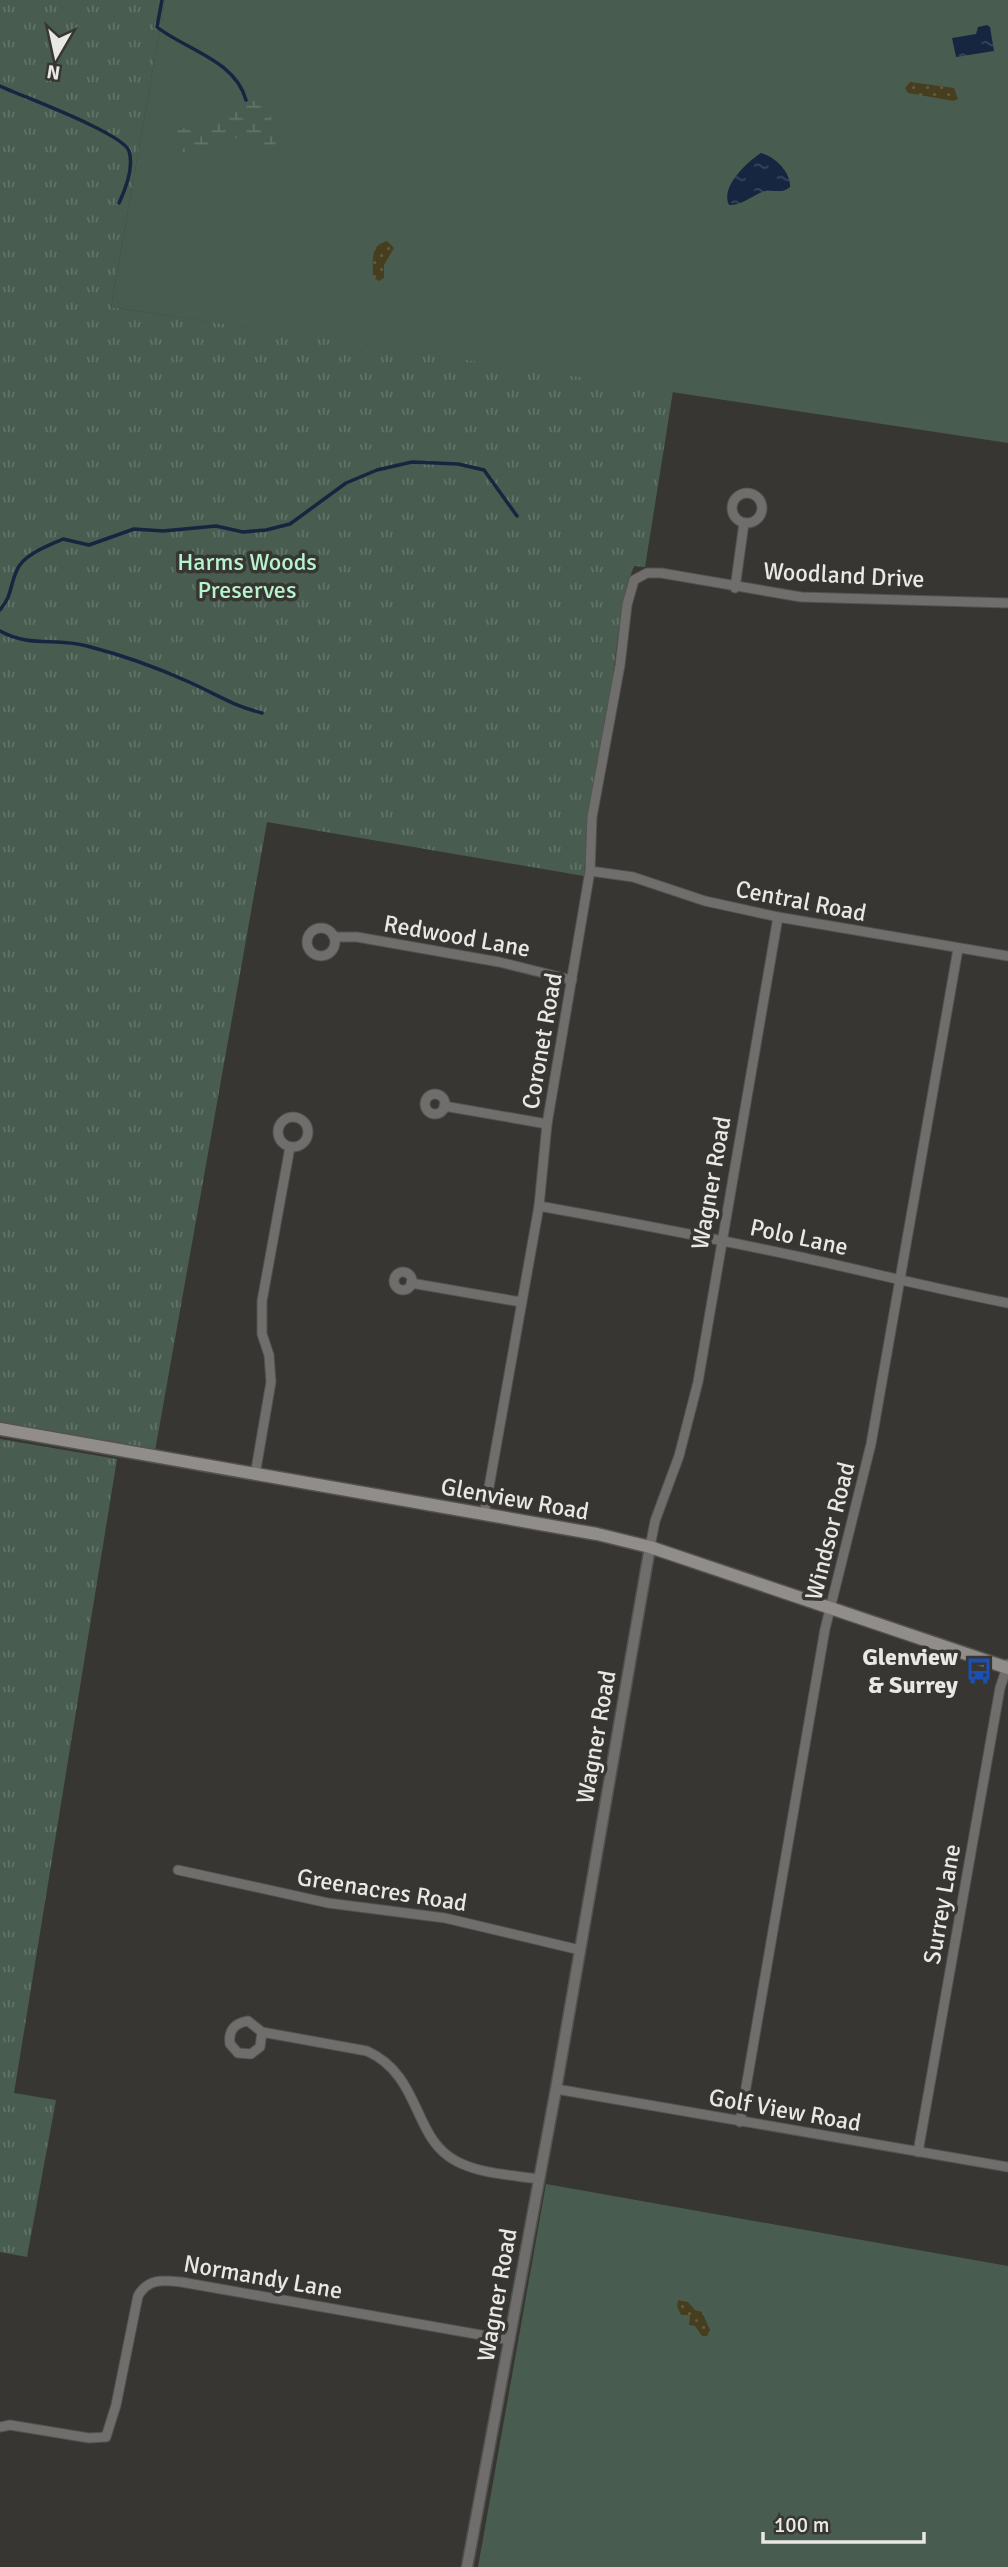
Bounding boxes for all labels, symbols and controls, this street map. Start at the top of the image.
north arrow [21,21,91,91]
text: N [45,59,62,85]
park label: Harms Woods Preserves [177,547,317,605]
street label: Woodland Drive [763,556,925,594]
street label: Central Road [733,874,869,928]
street label: Redwood Lane [381,908,533,964]
street label: Coronet Road [515,971,569,1111]
street label: Wagner Road [685,1114,737,1252]
street label: Polo Lane [747,1212,851,1262]
street label: Windsor Road [798,1459,862,1603]
street label: Glenview Road [439,1471,591,1527]
place label: Glenview & Surrey [862,1642,959,1700]
bus stop icon: Glenview & Surrey [964,1656,994,1686]
street label: Wagner Road [570,1668,622,1806]
street label: Surrey Lane [917,1842,967,1966]
street label: Greenacres Road [295,1862,469,1918]
street label: Golf View Road [707,2082,863,2138]
street label: Wagner Road [471,2226,523,2364]
street label: Normandy Lane [181,2248,345,2306]
scale bar [763,2500,924,2544]
text: 100 m [774,2512,829,2538]

